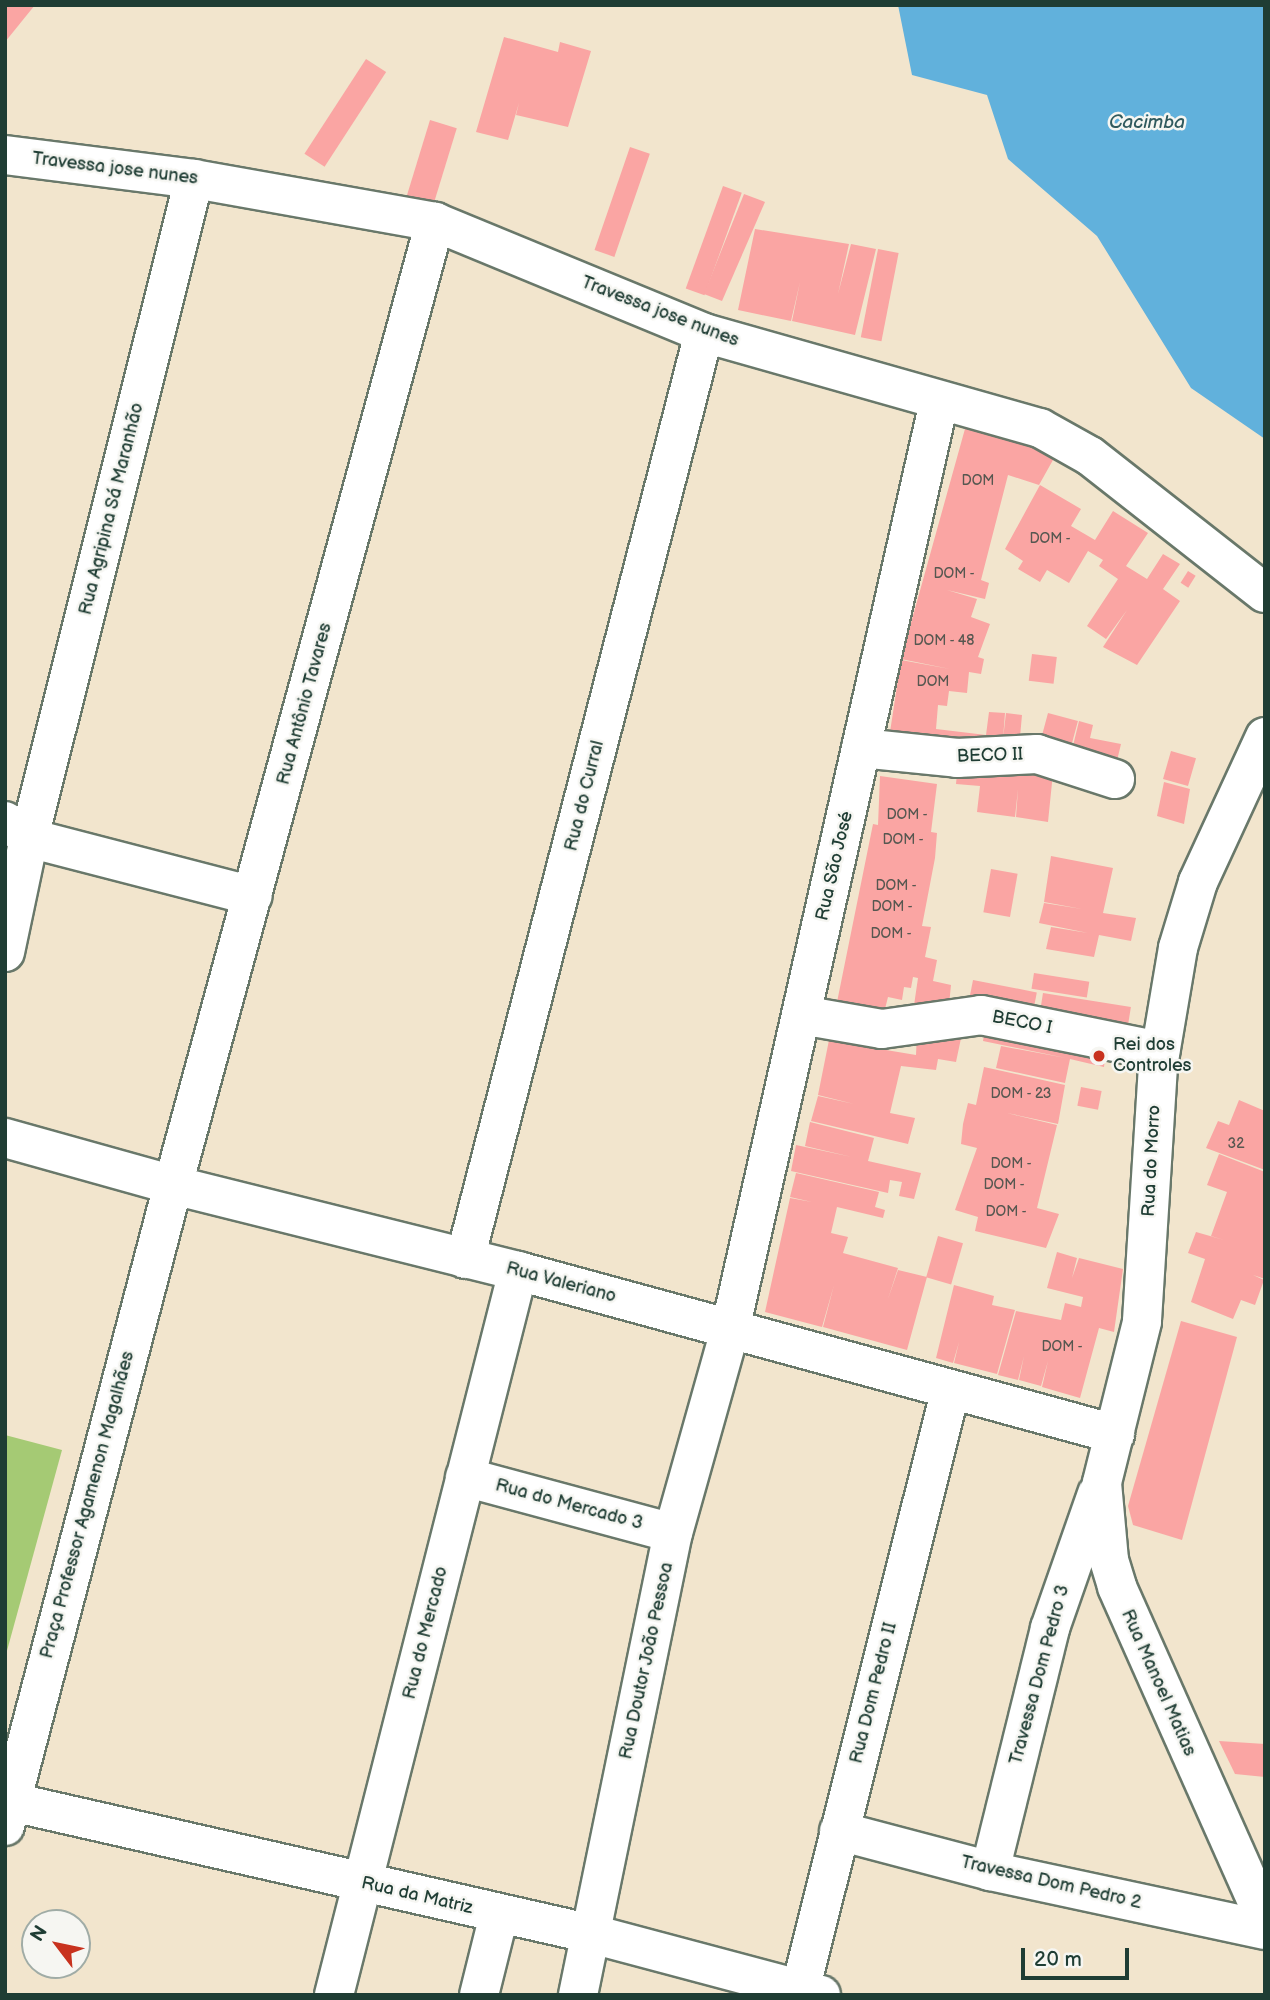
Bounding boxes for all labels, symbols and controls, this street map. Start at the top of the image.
water label: Cacimba [1109,112,1185,134]
street label: Travessa jose nunes [31,148,199,190]
street label: Travessa jose nunes [578,272,742,352]
street label: Rua Agripina Sá Maranhão [75,401,149,617]
house number: DOM [962,473,994,489]
house number: DOM - [1029,531,1071,547]
house number: DOM - [933,566,975,582]
street label: Rua Antônio Tavares [273,621,337,787]
house number: DOM - 48 [913,633,975,649]
house number: DOM [917,674,949,690]
street label: Rua do Curral [561,739,609,853]
street label: BECO II [956,744,1024,768]
house number: DOM - [886,807,928,823]
street label: Rua São José [812,808,858,924]
house number: DOM - [882,832,924,848]
house number: DOM - [875,878,917,894]
house number: DOM - [871,899,913,915]
house number: DOM - [870,926,912,942]
street label: BECO I [990,1007,1054,1039]
place label: Rei dos Controles [1113,1035,1192,1078]
marker: Rei dos Controles [1091,1048,1107,1064]
house number: DOM - 23 [990,1086,1052,1102]
street label: Rua do Morro [1138,1105,1166,1217]
house number: 32 [1228,1136,1244,1152]
house number: DOM - [990,1156,1032,1172]
house number: DOM - [983,1177,1025,1193]
house number: DOM - [985,1204,1027,1220]
street label: Rua Valeriano [503,1258,619,1308]
house number: DOM - [1041,1339,1083,1355]
street label: Praça Professor Agamenon Magalhães [37,1349,139,1661]
street label: Rua do Mercado 3 [493,1475,645,1535]
street label: Rua Doutor João Pessoa [615,1560,679,1762]
street label: Rua do Mercado [399,1564,453,1702]
street label: Travessa Dom Pedro 3 [1006,1583,1074,1767]
street label: Rua Manoel Matias [1116,1606,1200,1760]
street label: Rua Dom Pedro II [846,1620,902,1766]
street label: Travessa Dom Pedro 2 [959,1852,1143,1914]
street label: Rua da Matriz [359,1873,475,1919]
north arrow [21,1909,91,1979]
text: N [26,1922,53,1946]
scale bar [1025,1934,1134,1978]
text: 20 m [1034,1947,1082,1972]

